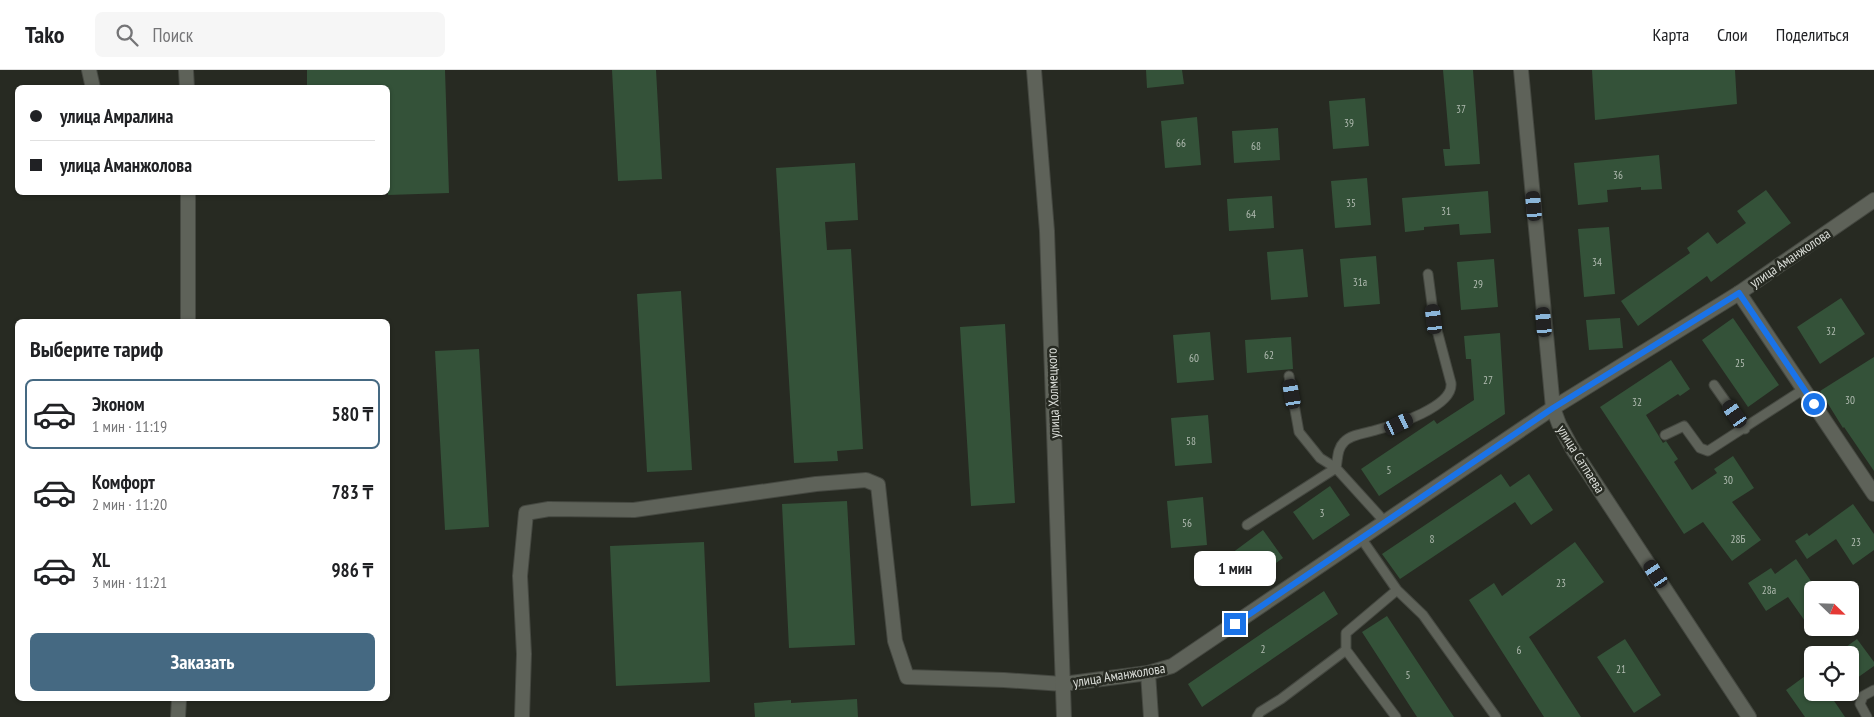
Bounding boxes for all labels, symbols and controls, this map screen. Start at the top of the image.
search box [95,12,445,57]
text: Tako [25,19,65,50]
icon: search [113,21,141,49]
text: Поиск [153,23,193,47]
text: Карта [1652,23,1689,46]
text: Слои [1717,23,1748,46]
text: Поделиться [1776,23,1849,46]
house number: 37 [1456,102,1466,116]
text: улица Амралина [60,104,173,128]
house number: 39 [1344,116,1354,130]
house number: 66 [1176,136,1186,150]
house number: 68 [1251,139,1261,153]
text: улица Аманжолова [60,153,192,177]
house number: 36 [1613,168,1623,182]
car [1525,190,1542,222]
house number: 35 [1346,196,1356,210]
house number: 31 [1441,204,1451,218]
house number: 64 [1246,207,1256,221]
street label: улица Аманжолова [1746,224,1834,292]
house number: 34 [1592,255,1602,269]
house number: 31а [1353,275,1367,289]
house number: 29 [1473,277,1483,291]
car [1424,303,1443,335]
car [1535,306,1552,338]
house number: 32 [1826,324,1836,338]
text: Выберите тариф [30,335,163,363]
street label: улица Холмецкого [1042,348,1064,438]
house number: 62 [1264,348,1274,362]
house number: 60 [1189,351,1199,365]
house number: 25 [1735,356,1745,370]
house number: 27 [1483,373,1493,387]
car [1282,378,1301,410]
icon: car [32,392,77,437]
text: Эконом [92,392,145,416]
route start [1803,393,1825,415]
house number: 30 [1845,393,1855,407]
house number: 32 [1632,395,1642,409]
car [1720,397,1749,431]
text: 580 ₸ [331,402,373,426]
car [1382,411,1415,437]
text: 1 мин · 11:19 [92,416,167,436]
street label: улица Сатпаева [1553,422,1609,496]
house number: 58 [1186,434,1196,448]
house number: 5 [1387,463,1392,477]
icon: car [32,470,77,515]
text: Комфорт [92,470,155,494]
house number: 30 [1723,473,1733,487]
text: 783 ₸ [331,480,373,504]
text: 2 мин · 11:20 [92,494,167,514]
house number: 3 [1320,506,1325,520]
house number: 56 [1182,516,1192,530]
house number: 8 [1430,532,1435,546]
house number: 28Б [1731,532,1746,546]
house number: 23 [1851,535,1861,549]
icon: car [32,548,77,593]
text: XL [92,548,110,572]
callout: 1 мин [1194,552,1276,586]
car [1641,557,1670,591]
text: 986 ₸ [331,558,373,582]
text: 1 мин [1218,558,1252,578]
text: 3 мин · 11:21 [92,572,167,592]
house number: 23 [1556,576,1566,590]
north arrow [1804,581,1859,636]
map controls [1804,581,1859,701]
house number: 28а [1762,583,1776,597]
route end [1224,613,1246,635]
button: Заказать [30,633,375,691]
house number: 2 [1261,642,1266,656]
house number: 6 [1517,643,1522,657]
button: locate [1804,646,1859,701]
street label: улица Аманжолова [1071,659,1167,691]
house number: 21 [1616,662,1626,676]
house number: 5 [1406,668,1411,682]

